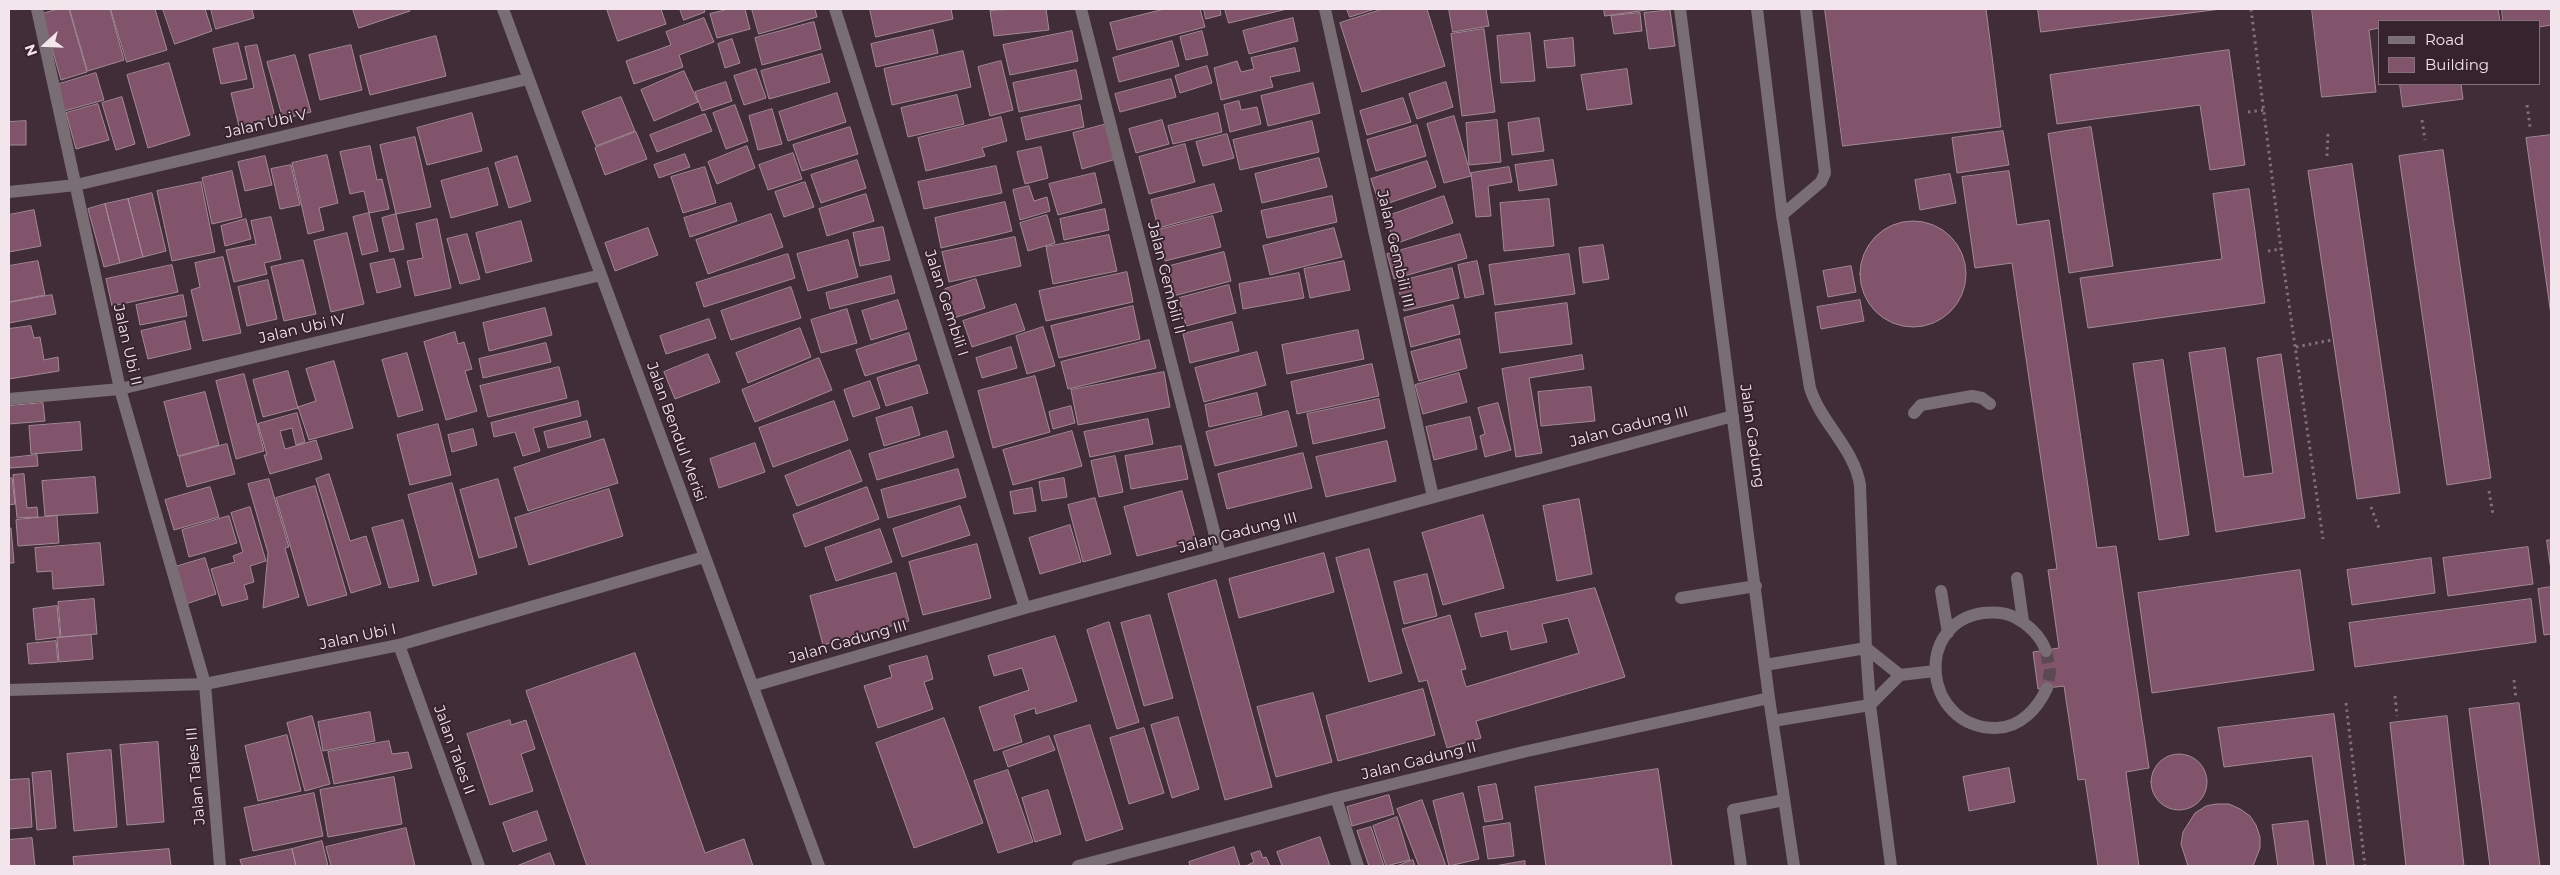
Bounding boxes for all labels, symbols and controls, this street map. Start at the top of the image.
north arrow [20,20,70,70]
legend [2378,20,2540,85]
text: Road [2425,30,2464,49]
text: N [21,42,41,59]
text: Building [2425,55,2489,74]
street label: Jalan Ubi V [223,106,309,142]
street label: Jalan Gembili III [1373,189,1417,309]
street label: Jalan Gembili II [1143,220,1189,336]
street label: Jalan Gembili I [920,248,972,358]
street label: Jalan Ubi II [109,303,145,387]
street label: Jalan Ubi IV [257,310,347,348]
street label: Jalan Bendul Merisi [642,360,710,504]
street label: Jalan Gadung [1736,383,1768,489]
street label: Jalan Gadung III [1568,403,1690,451]
street label: Jalan Gadung III [1177,509,1299,557]
street label: Jalan Gadung III [787,617,909,667]
street label: Jalan Ubi I [318,620,398,654]
street label: Jalan Tales II [430,703,478,797]
street label: Jalan Tales III [183,726,209,826]
street label: Jalan Gadung II [1360,738,1478,784]

